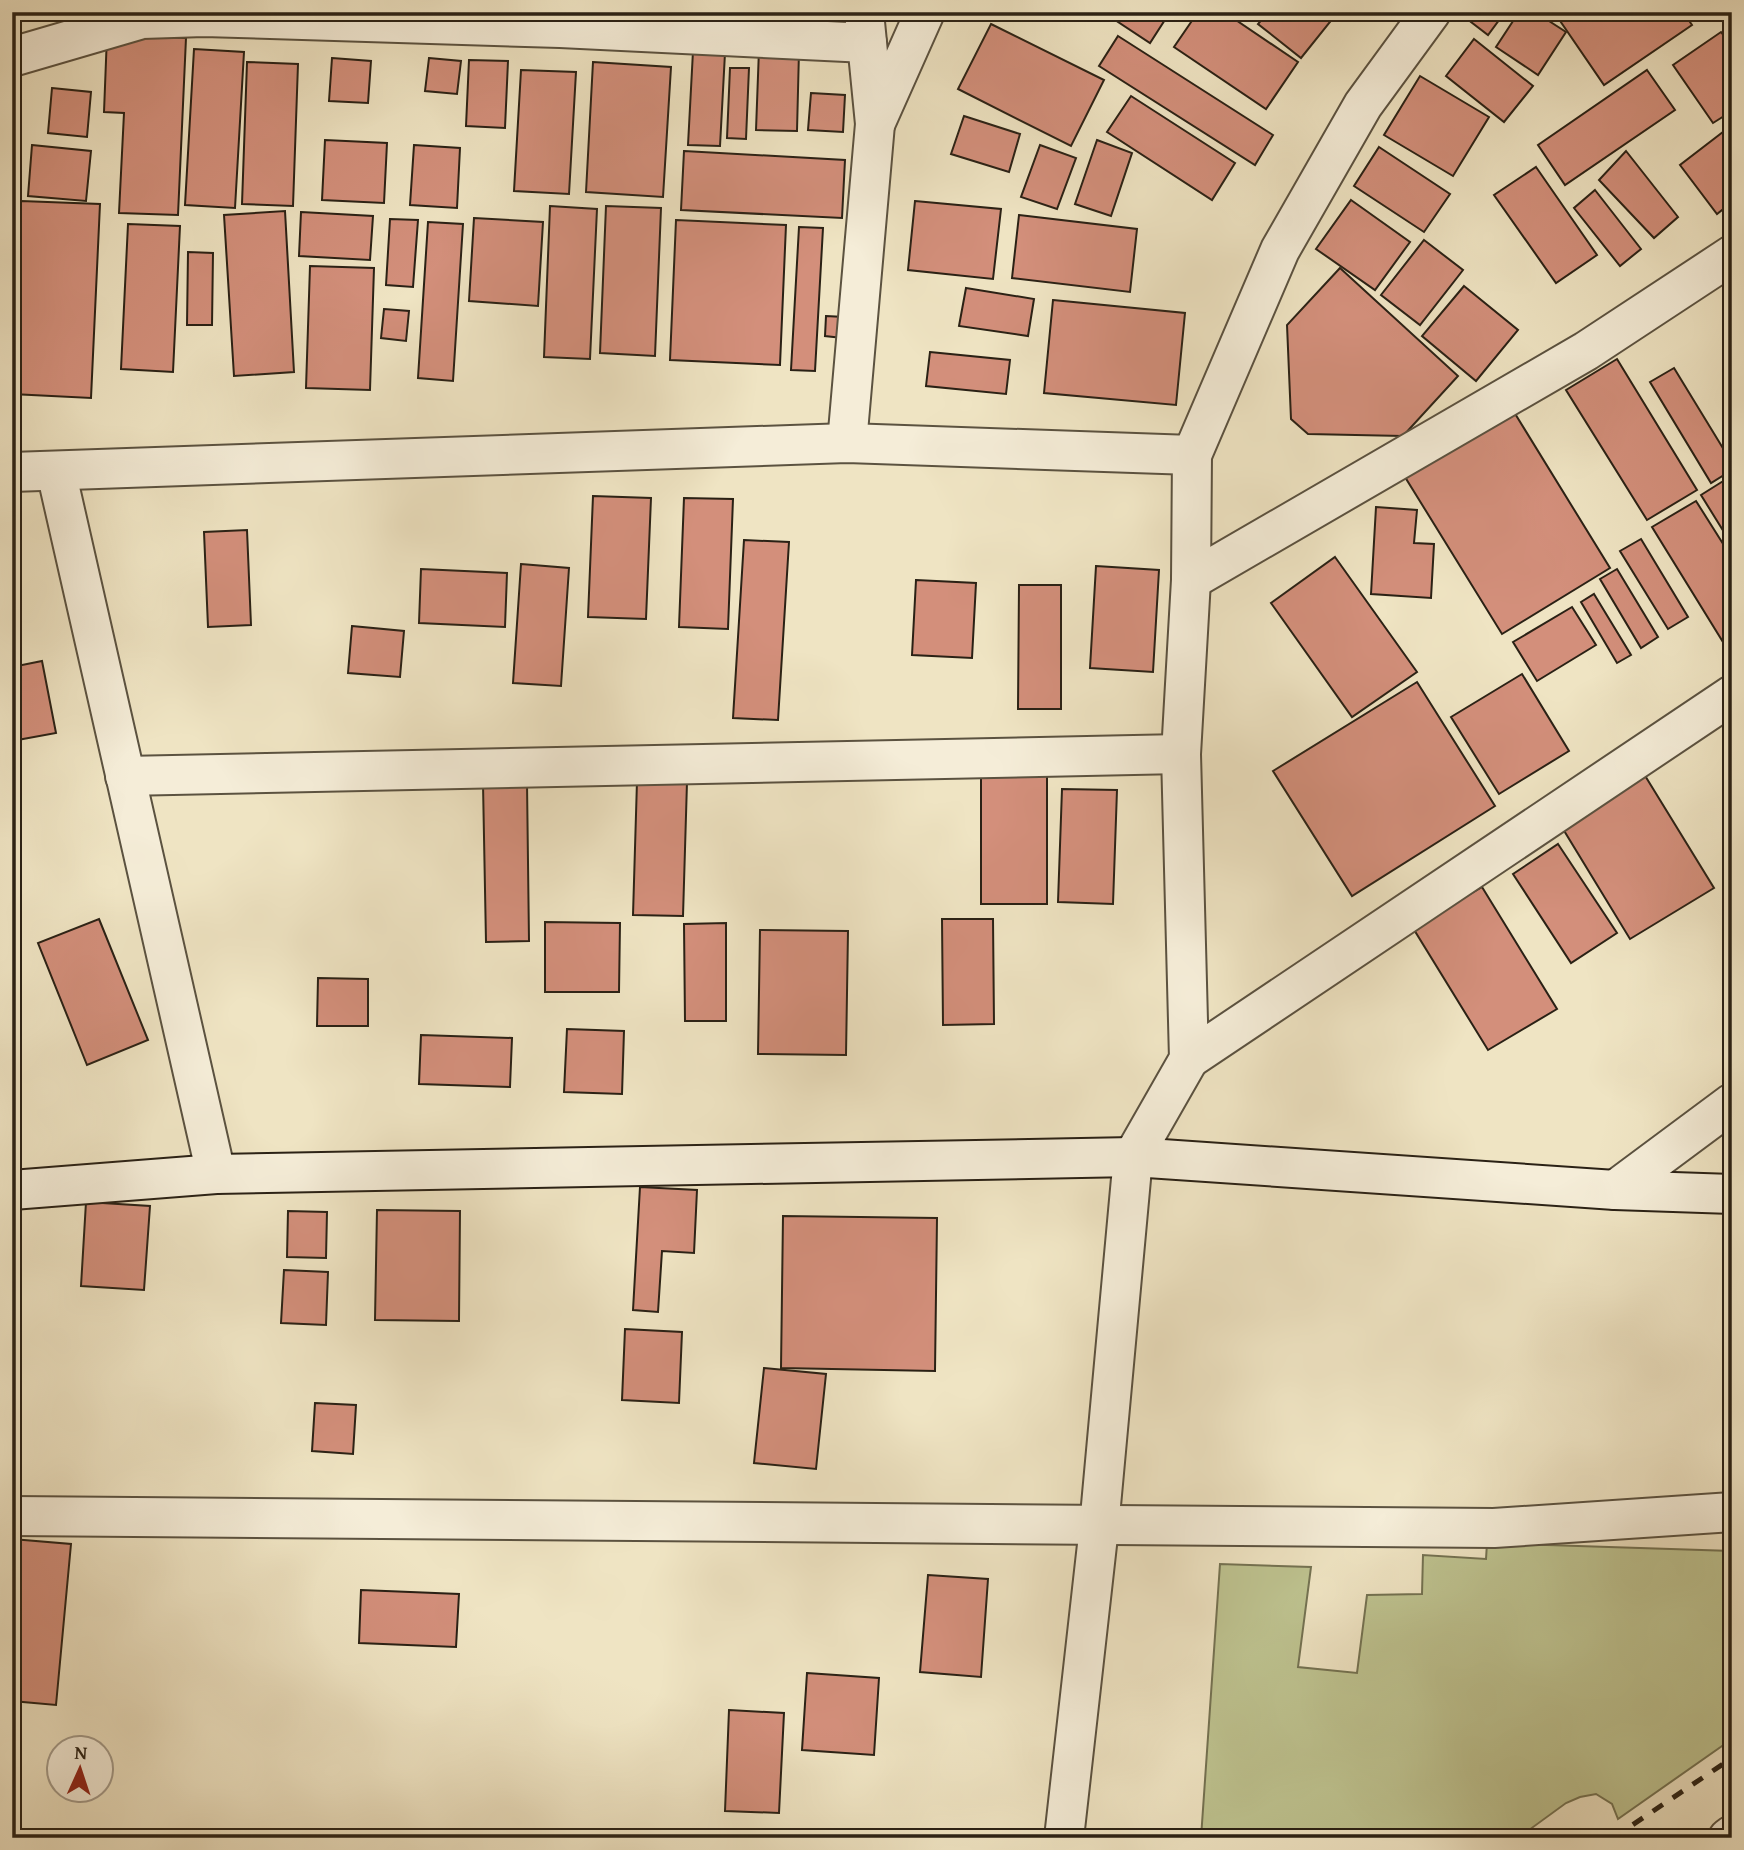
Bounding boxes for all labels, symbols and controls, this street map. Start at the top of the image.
north arrow [46,1734,116,1804]
text: N [74,1738,88,1766]

